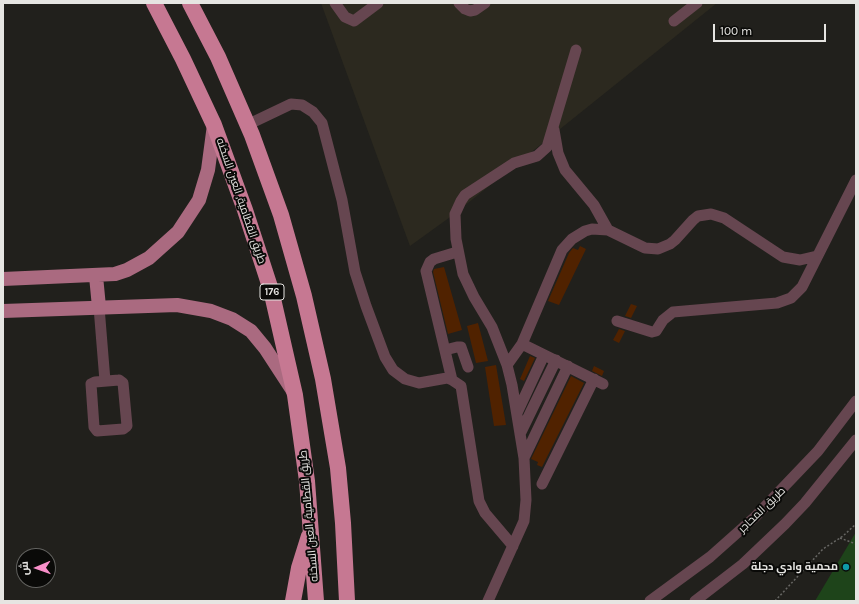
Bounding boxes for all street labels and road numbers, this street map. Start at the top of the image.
street label: طريق القطامية, العين السخنه [213,136,269,266]
road number: 176 [260,284,284,300]
street label: طريق القطامية, العين السخنه [297,450,321,582]
street label: طريق المحاجر [736,484,788,536]

